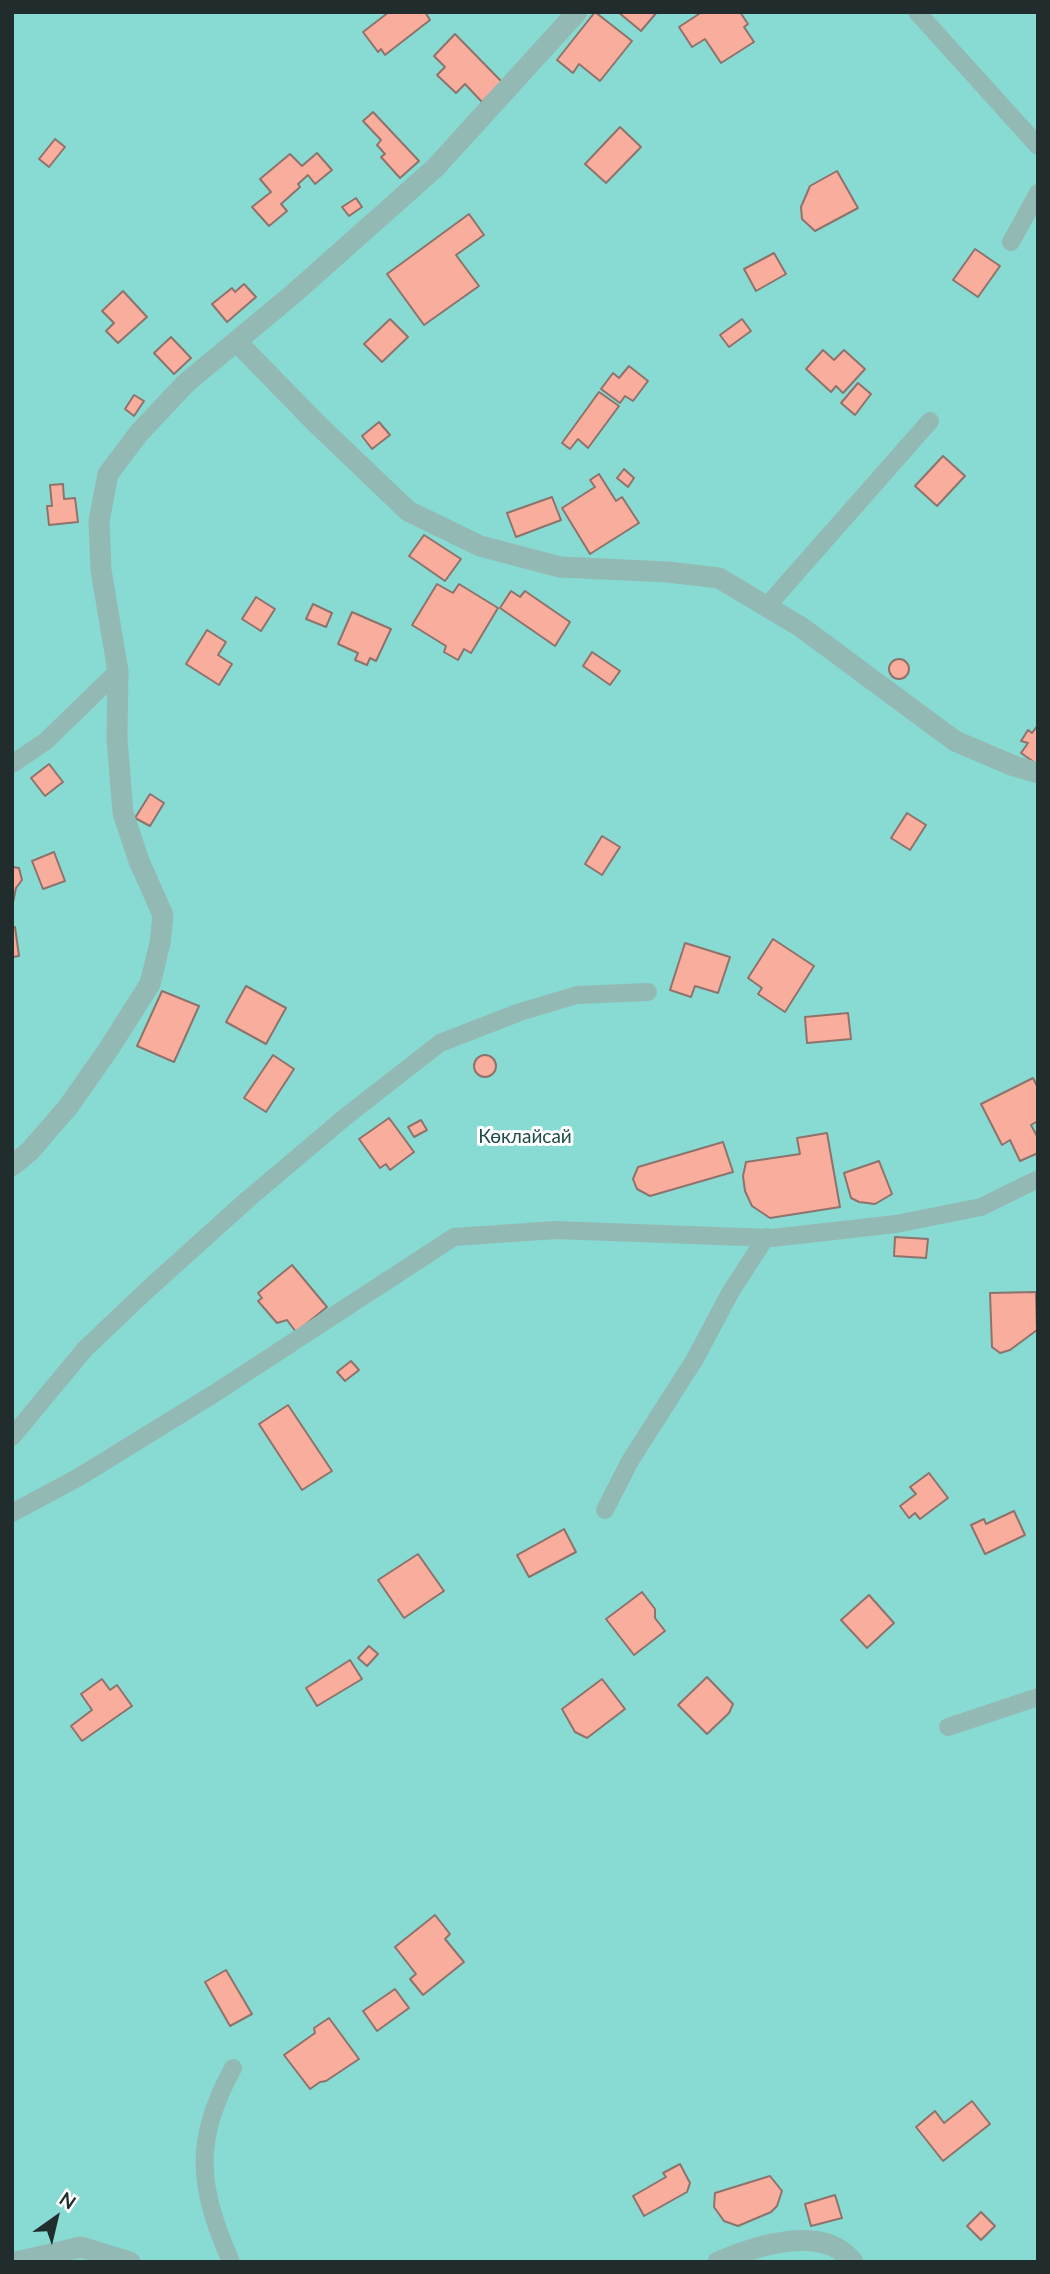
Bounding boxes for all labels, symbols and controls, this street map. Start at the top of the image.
park label: Көклайсай [478,1126,572,1148]
north arrow [21,2183,91,2253]
text: N [56,2187,81,2214]

